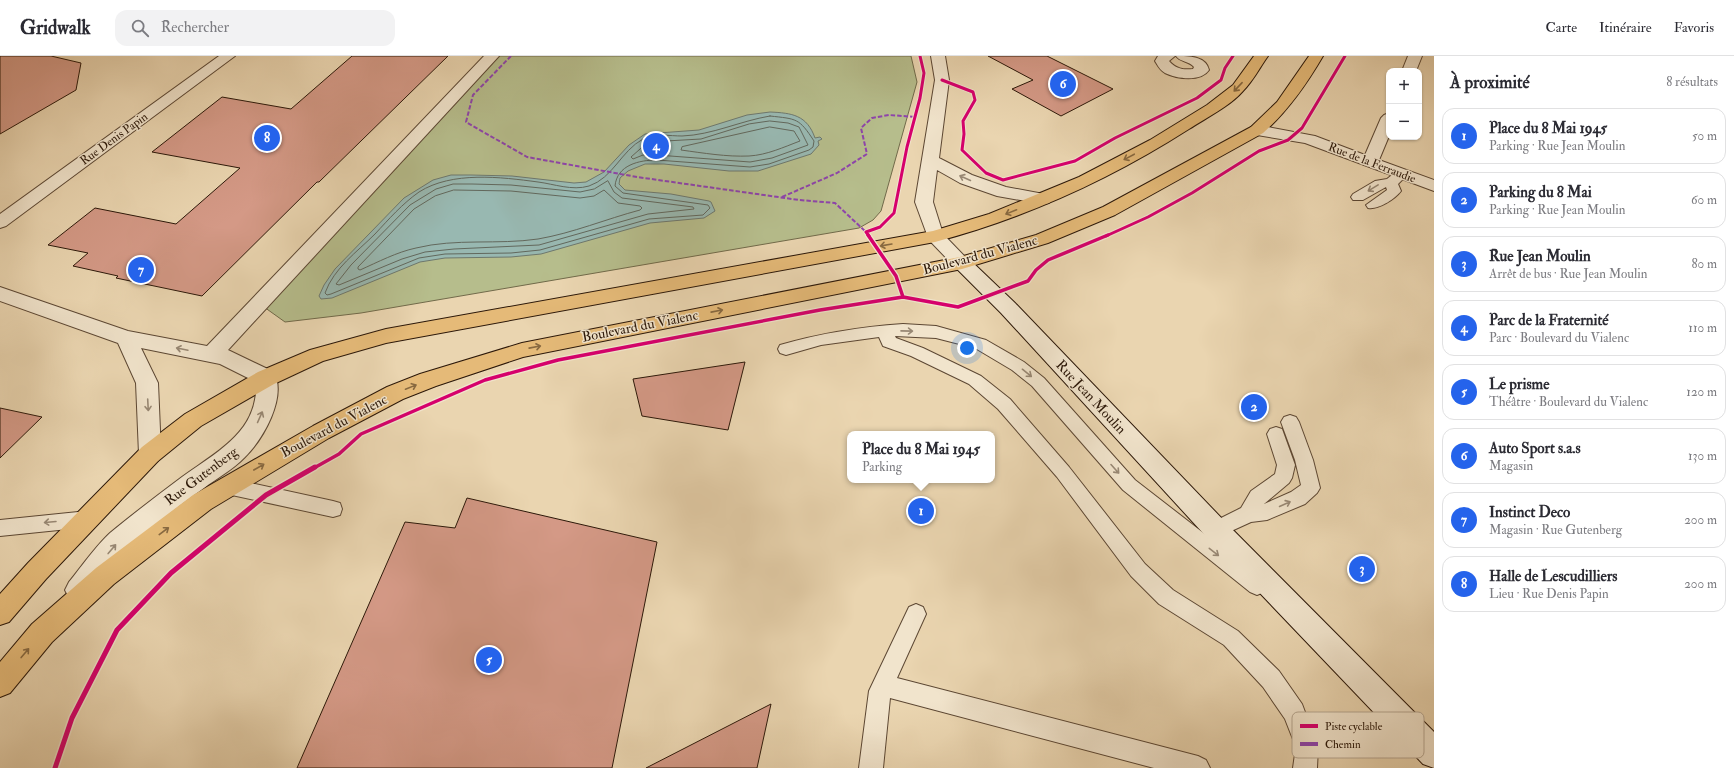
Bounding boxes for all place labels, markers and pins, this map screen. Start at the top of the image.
pin: 6 [1050,69,1076,99]
pin: 8 [254,123,280,153]
pin: 4 [643,131,669,161]
pin: 7 [128,255,154,285]
pin: 2 [1241,392,1267,422]
pin: 1 [908,496,934,526]
pin: 3 [1349,554,1375,584]
pin: 5 [476,645,502,675]

